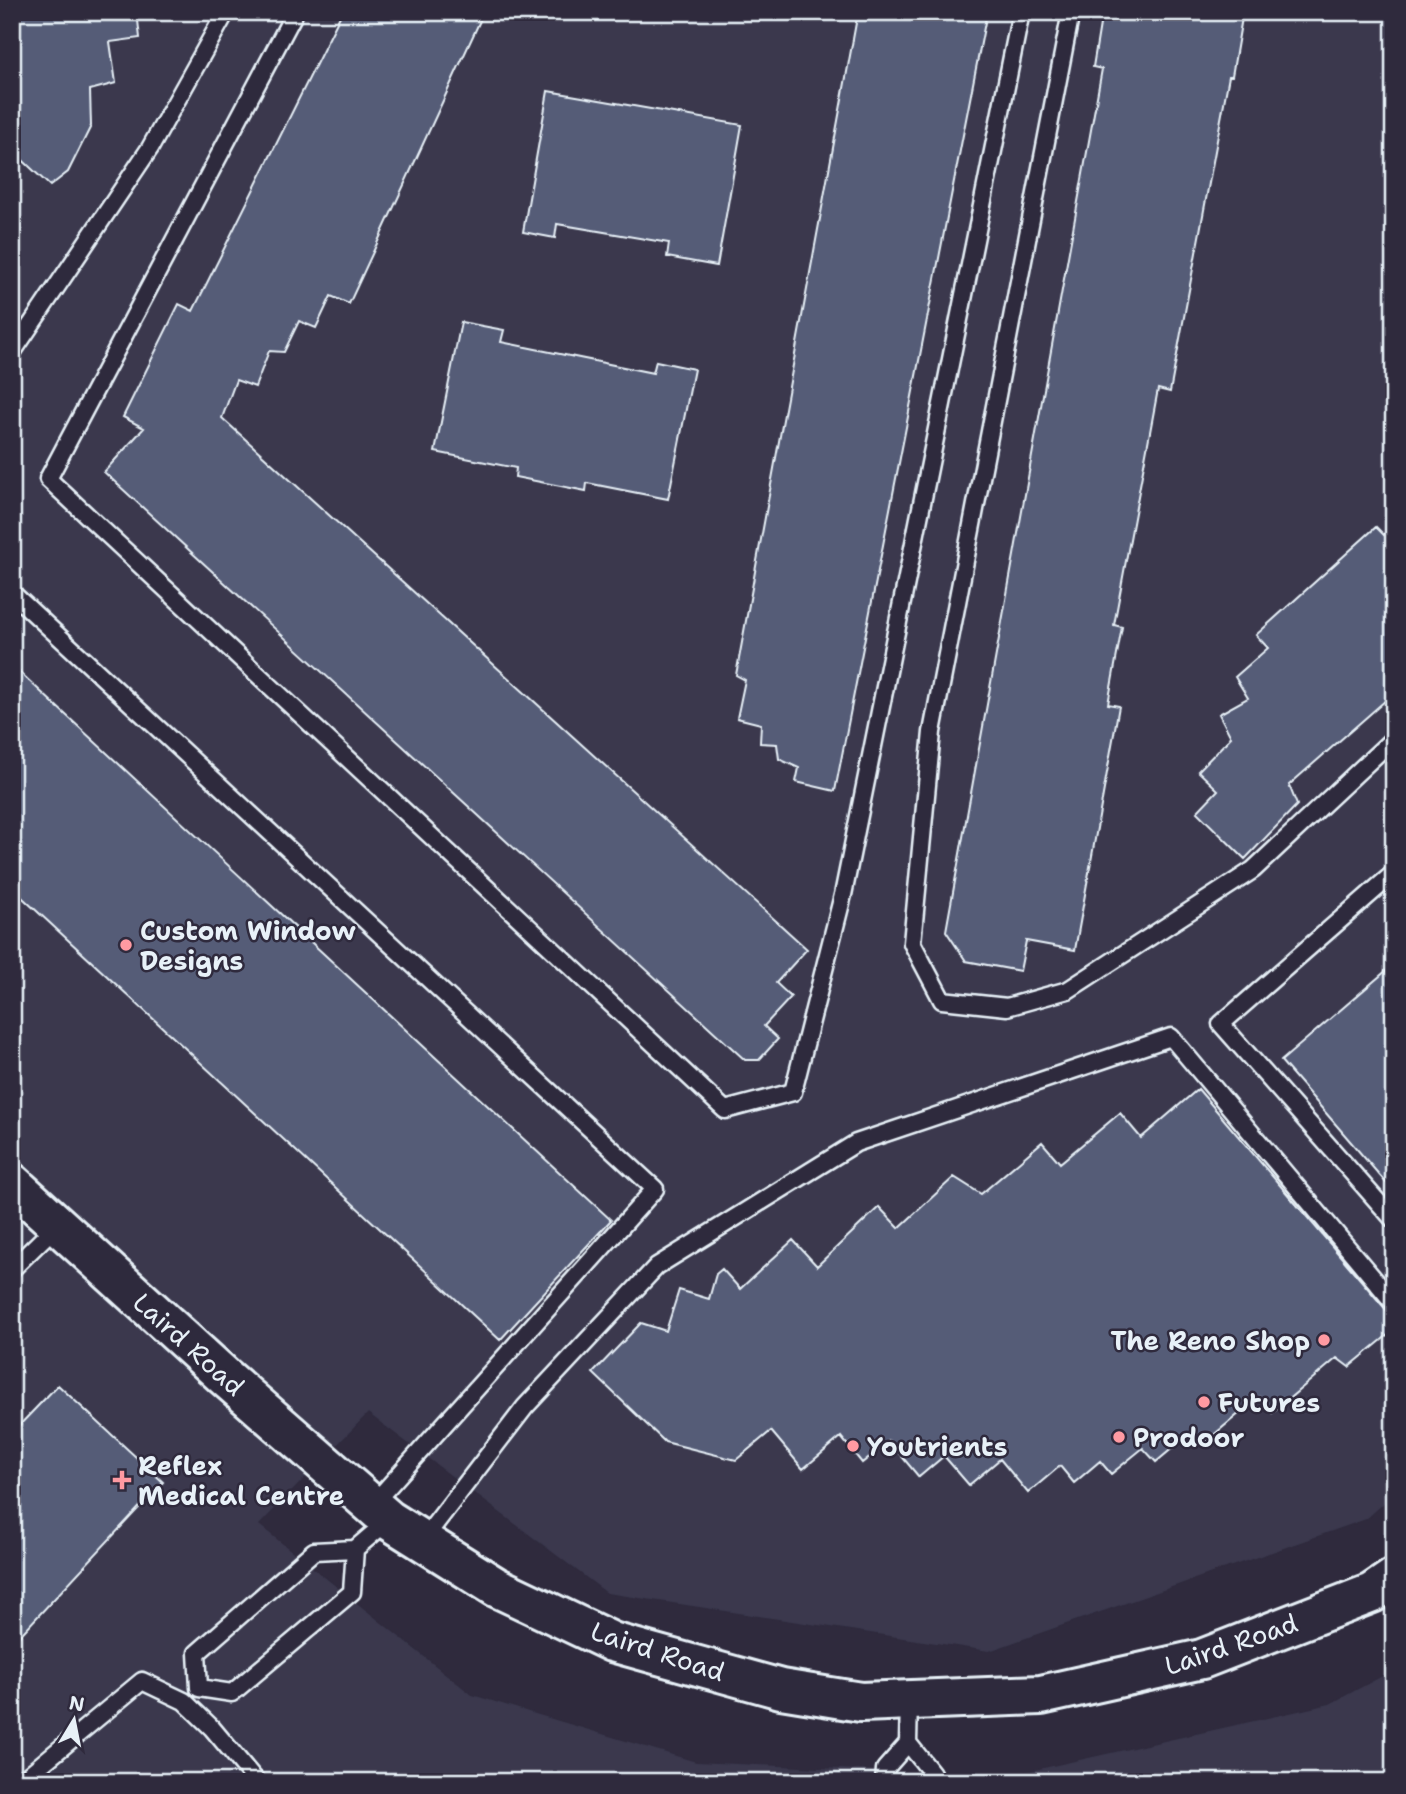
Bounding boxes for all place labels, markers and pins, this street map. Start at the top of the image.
place label: Custom Window Designs [140,913,356,978]
marker: Custom Window Designs [118,937,134,953]
place label: The Reno Shop [1110,1323,1310,1358]
marker: The Reno Shop [1316,1332,1332,1348]
place label: Futures [1218,1385,1320,1420]
marker: Futures [1196,1394,1212,1410]
place label: Prodoor [1133,1420,1244,1455]
place label: Youtrients [867,1429,1007,1464]
marker: Prodoor [1111,1429,1127,1445]
marker: Youtrients [845,1438,861,1454]
place label: Reflex Medical Centre [138,1448,344,1513]
marker: Reflex Medical Centre [112,1470,132,1490]

